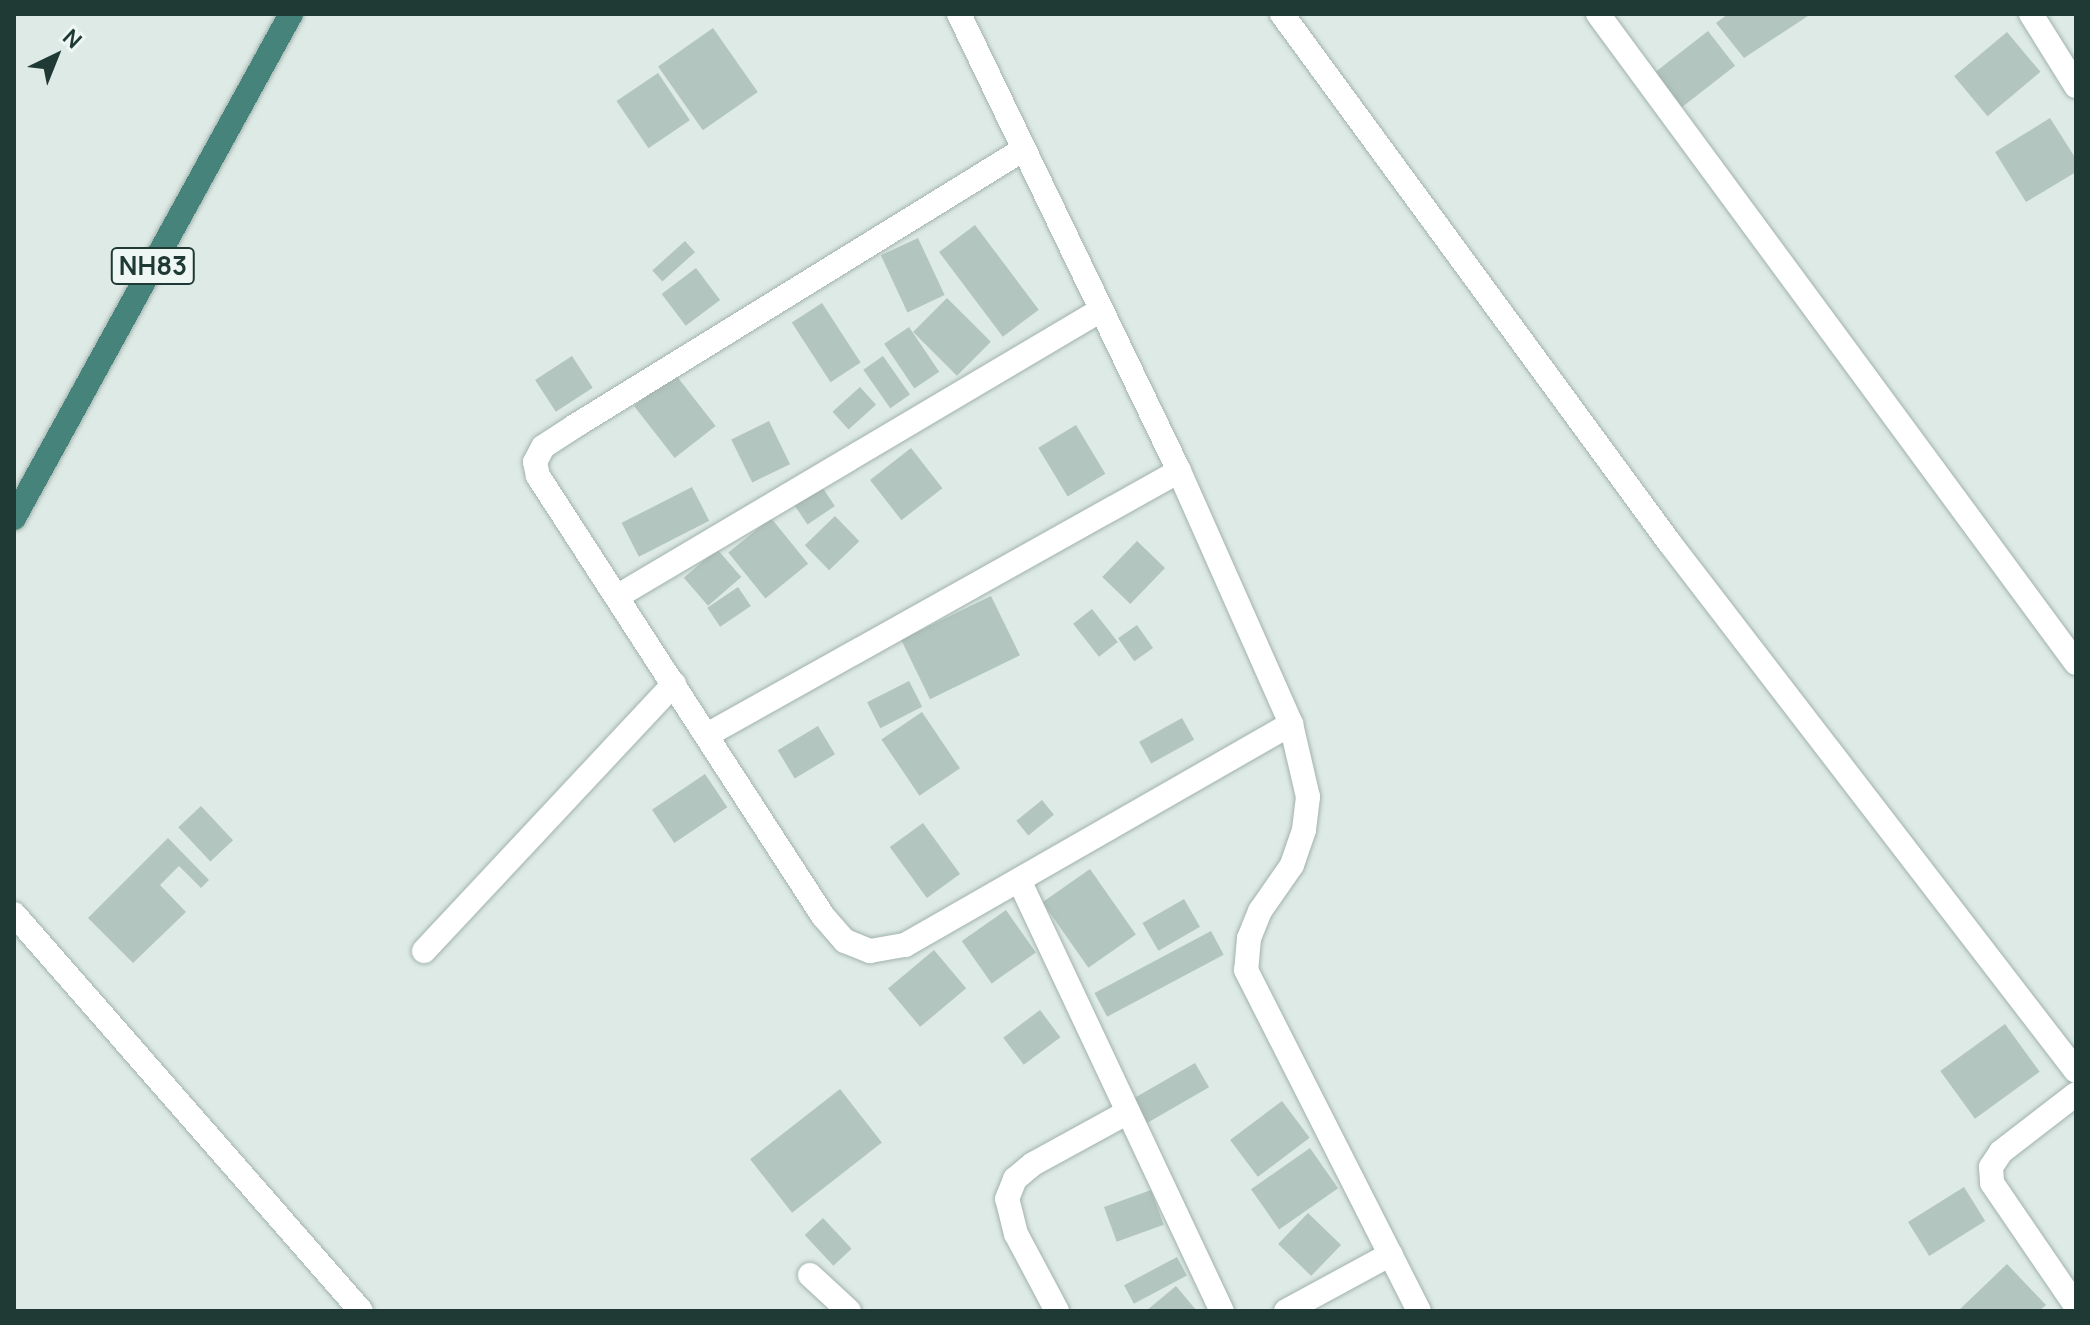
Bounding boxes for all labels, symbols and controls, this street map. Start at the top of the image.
north arrow [16,16,96,96]
text: N [56,22,88,55]
road number: NH83 [109,244,197,288]

